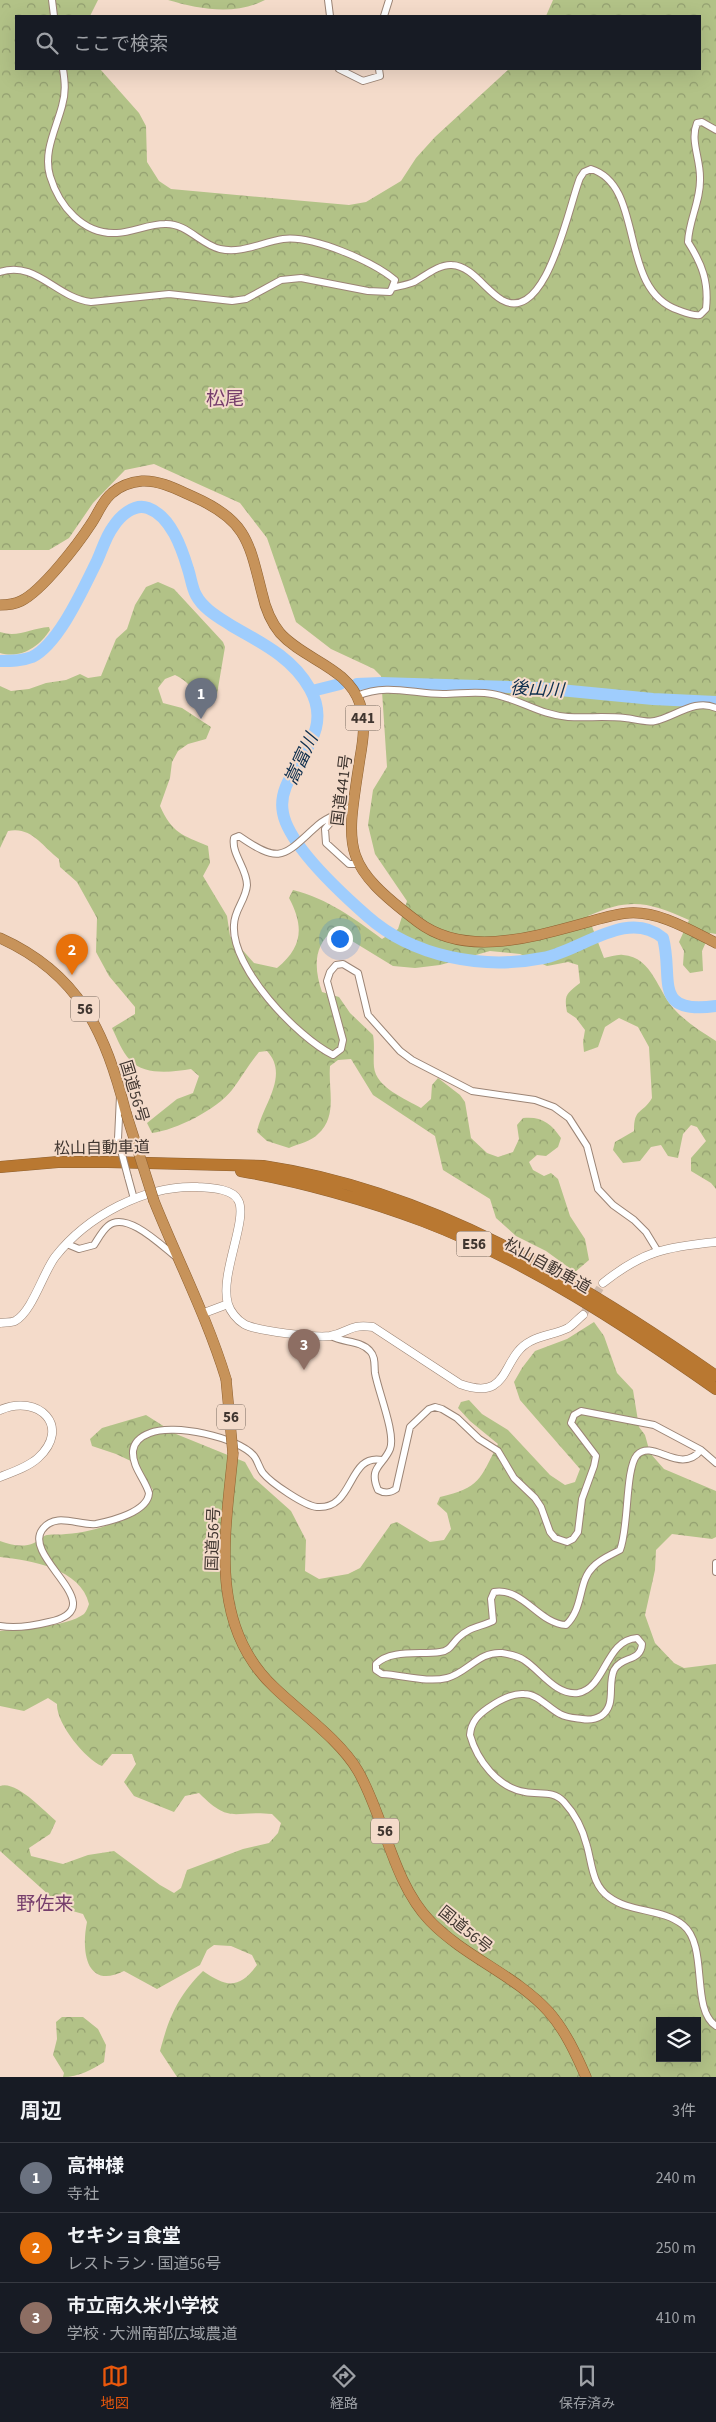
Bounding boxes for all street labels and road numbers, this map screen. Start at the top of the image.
road number: 441 [346,706,380,730]
street label: 国道441号 [327,753,357,827]
road number: 56 [71,996,99,1022]
street label: 国道56号 [114,1058,154,1125]
street label: 松山自動車道 [54,1136,150,1160]
road number: E56 [456,1232,492,1256]
street label: 松山自動車道 [500,1233,595,1299]
road number: 56 [217,1404,245,1430]
street label: 国道56号 [201,1507,225,1571]
road number: 56 [371,1818,399,1844]
street label: 国道56号 [434,1901,497,1958]

